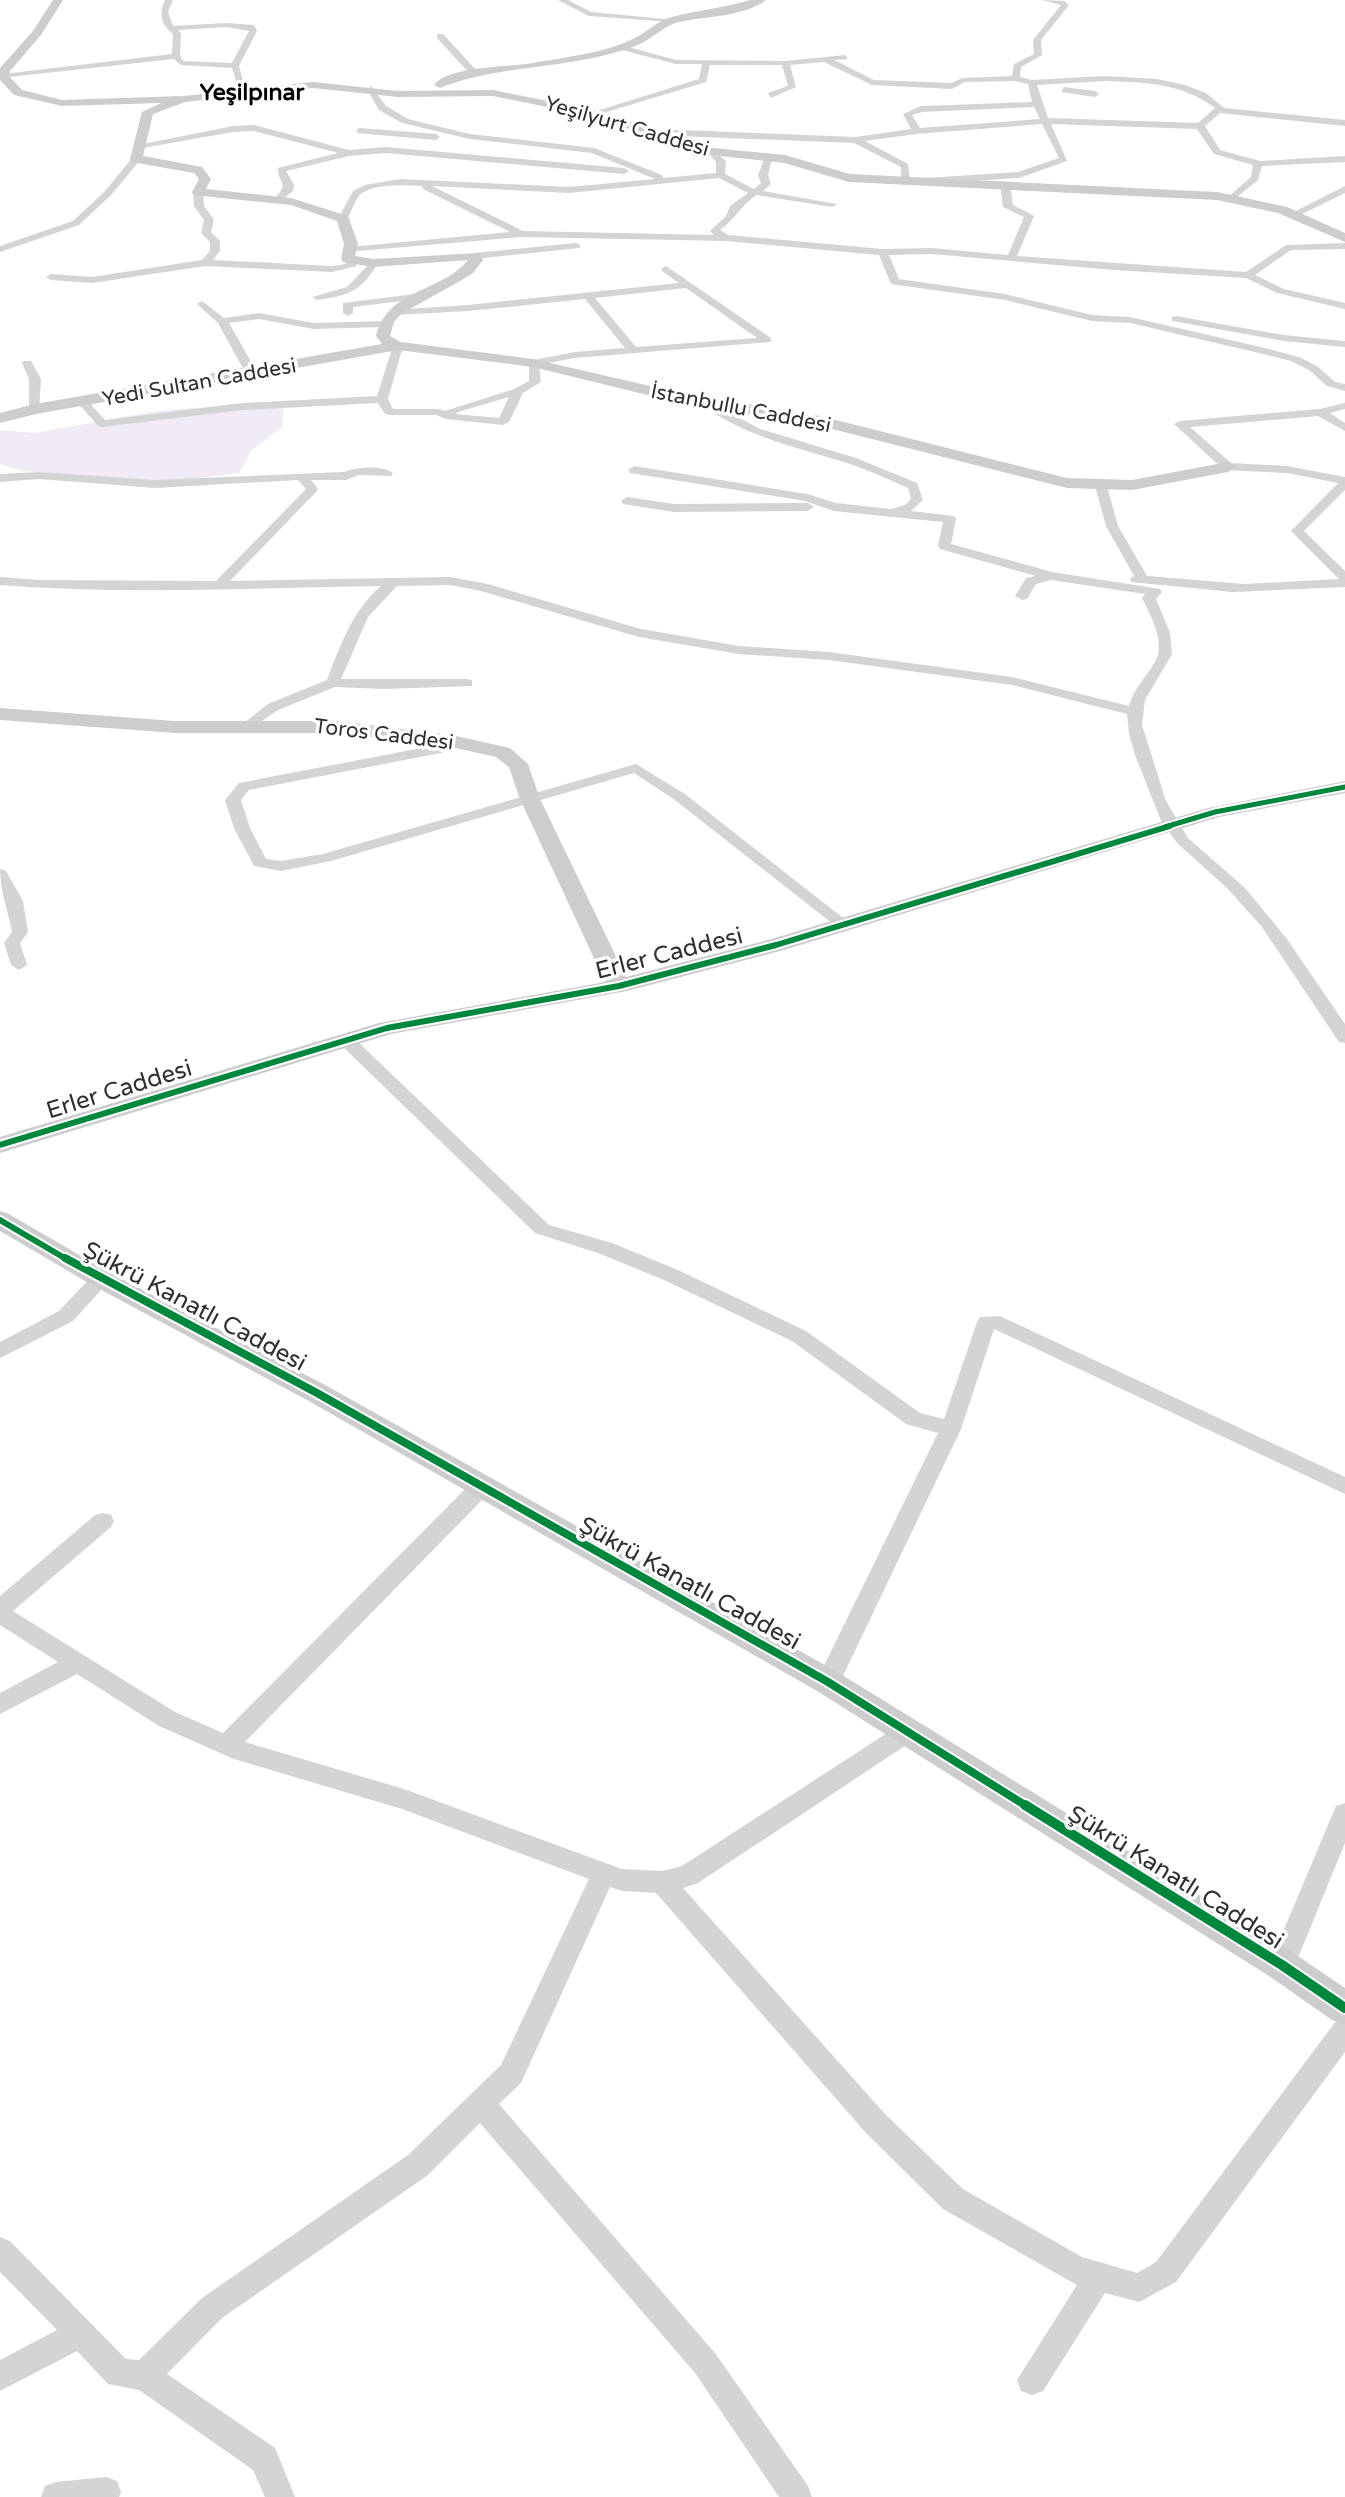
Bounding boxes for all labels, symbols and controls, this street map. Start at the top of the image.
district label: Yeşilpınar [200,79,305,107]
street label: Yeşilyurt Caddesi [542,91,712,162]
street label: Yedi Sultan Caddesi [100,353,298,412]
street label: İstanbullu Caddesi [649,379,833,438]
street label: Toros Caddesi [313,714,455,755]
street label: Erler Caddesi [592,921,746,986]
street label: Erler Caddesi [43,1054,196,1125]
street label: Şükrü Kanatlı Caddesi [78,1235,311,1378]
street label: Şükrü Kanatlı Caddesi [574,1510,805,1656]
street label: Şükrü Kanatlı Caddesi [1063,1799,1289,1956]

